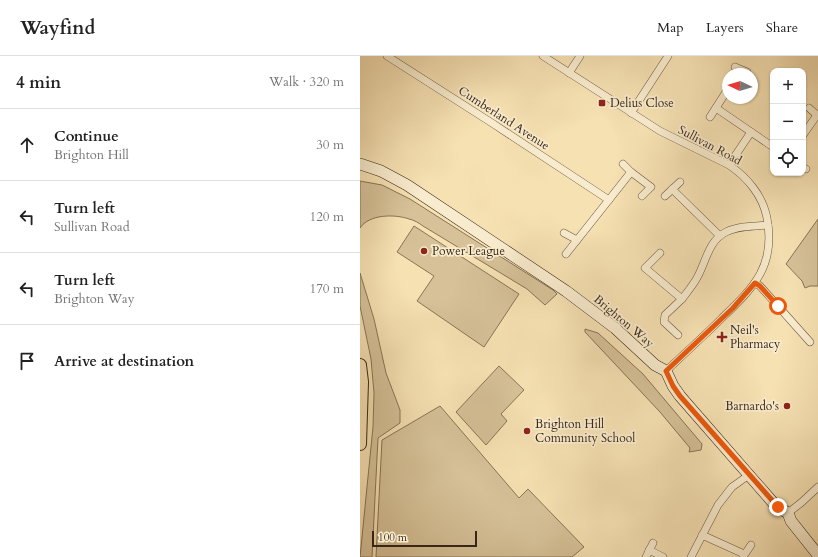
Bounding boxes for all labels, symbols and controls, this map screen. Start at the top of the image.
text: Wayfind [20,15,95,41]
text: Map [657,18,684,37]
text: Layers [706,18,744,37]
text: Share [766,18,798,37]
north arrow [722,68,758,104]
map controls [770,68,806,176]
button: + [770,68,806,104]
text: 4 min [16,71,61,94]
text: Walk · 320 m [269,73,344,91]
street label: Cumberland Avenue [455,82,553,154]
place label: Delius Close [610,95,674,111]
marker: Delius Close [597,98,607,108]
button: − [770,104,806,140]
street label: Sullivan Road [675,122,745,169]
text: Continue [54,126,119,146]
icon: ahead [16,134,38,156]
text: 30 m [316,136,344,154]
button: locate [770,140,806,176]
text: Brighton Hill [54,146,129,164]
text: Turn left [54,198,115,218]
icon: left [16,206,38,228]
text: 120 m [310,208,344,226]
text: Sullivan Road [54,218,130,236]
place label: Power League [432,243,505,259]
marker: Power League [419,246,429,256]
text: Turn left [54,270,115,290]
icon: left [16,278,38,300]
text: 170 m [310,280,344,298]
text: Brighton Way [54,290,135,308]
street label: Brighton Way [590,291,658,351]
route start [769,297,787,315]
place label: Neil's Pharmacy [730,322,781,352]
marker: Neil's Pharmacy [717,332,727,342]
icon: arrive [16,350,38,372]
text: Arrive at destination [54,351,194,371]
place label: Barnardo's [725,398,779,414]
marker: Barnardo's [782,401,792,411]
place label: Brighton Hill Community School [535,416,635,446]
marker: Brighton Hill Community School [522,426,532,436]
route end [769,498,787,516]
scale bar [372,529,477,548]
text: 100 m [378,530,407,545]

